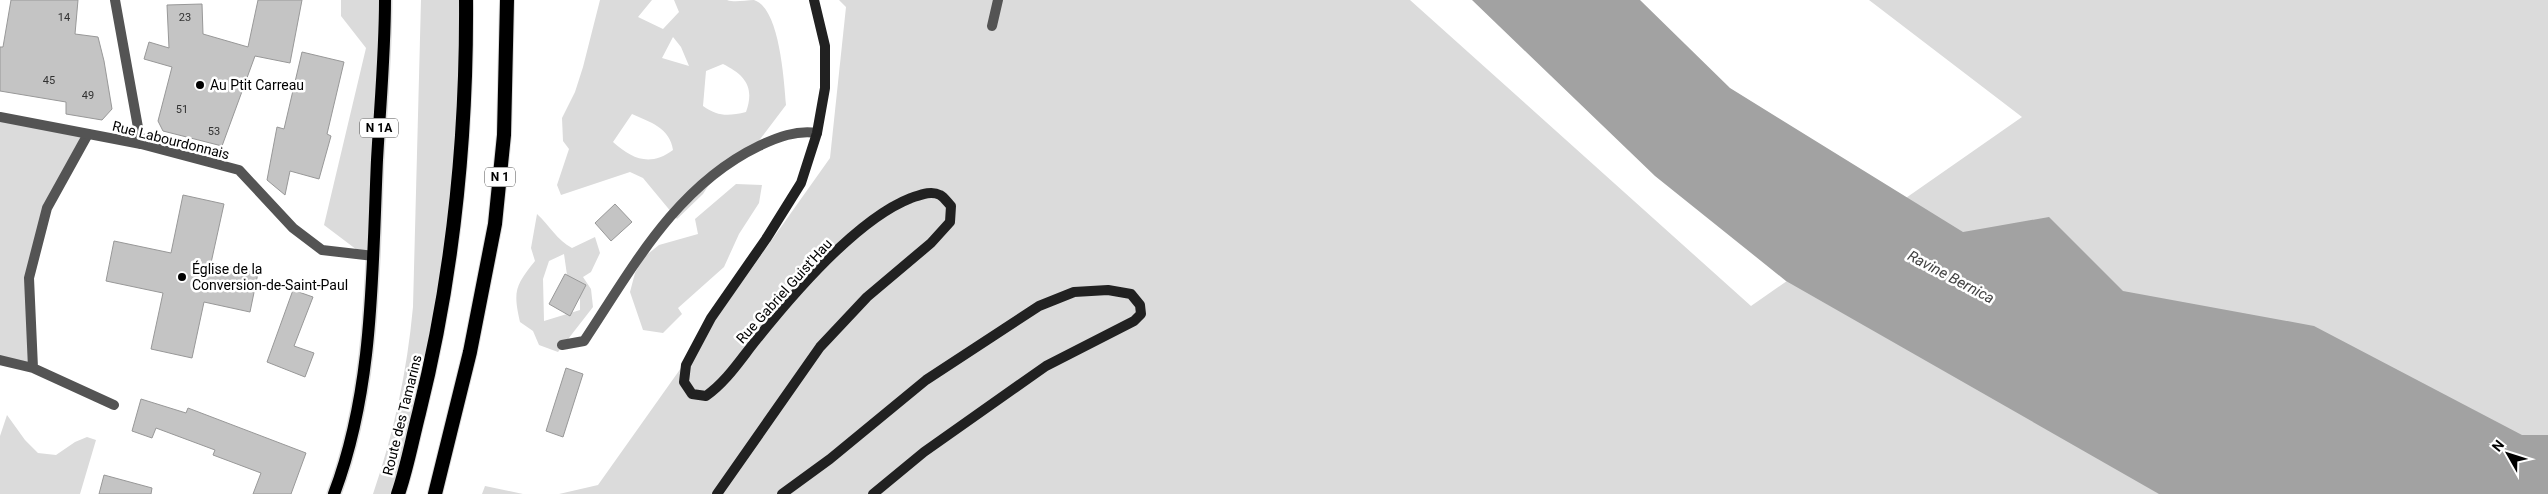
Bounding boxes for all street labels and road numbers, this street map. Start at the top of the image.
street label: Rue Labourdonnais [111,118,231,162]
road number: N 1A [360,119,398,138]
road number: N 1 [485,168,515,186]
street label: Rue Gabriel Guist'Hau [733,236,835,346]
street label: Route des Tamarins [379,353,425,477]

